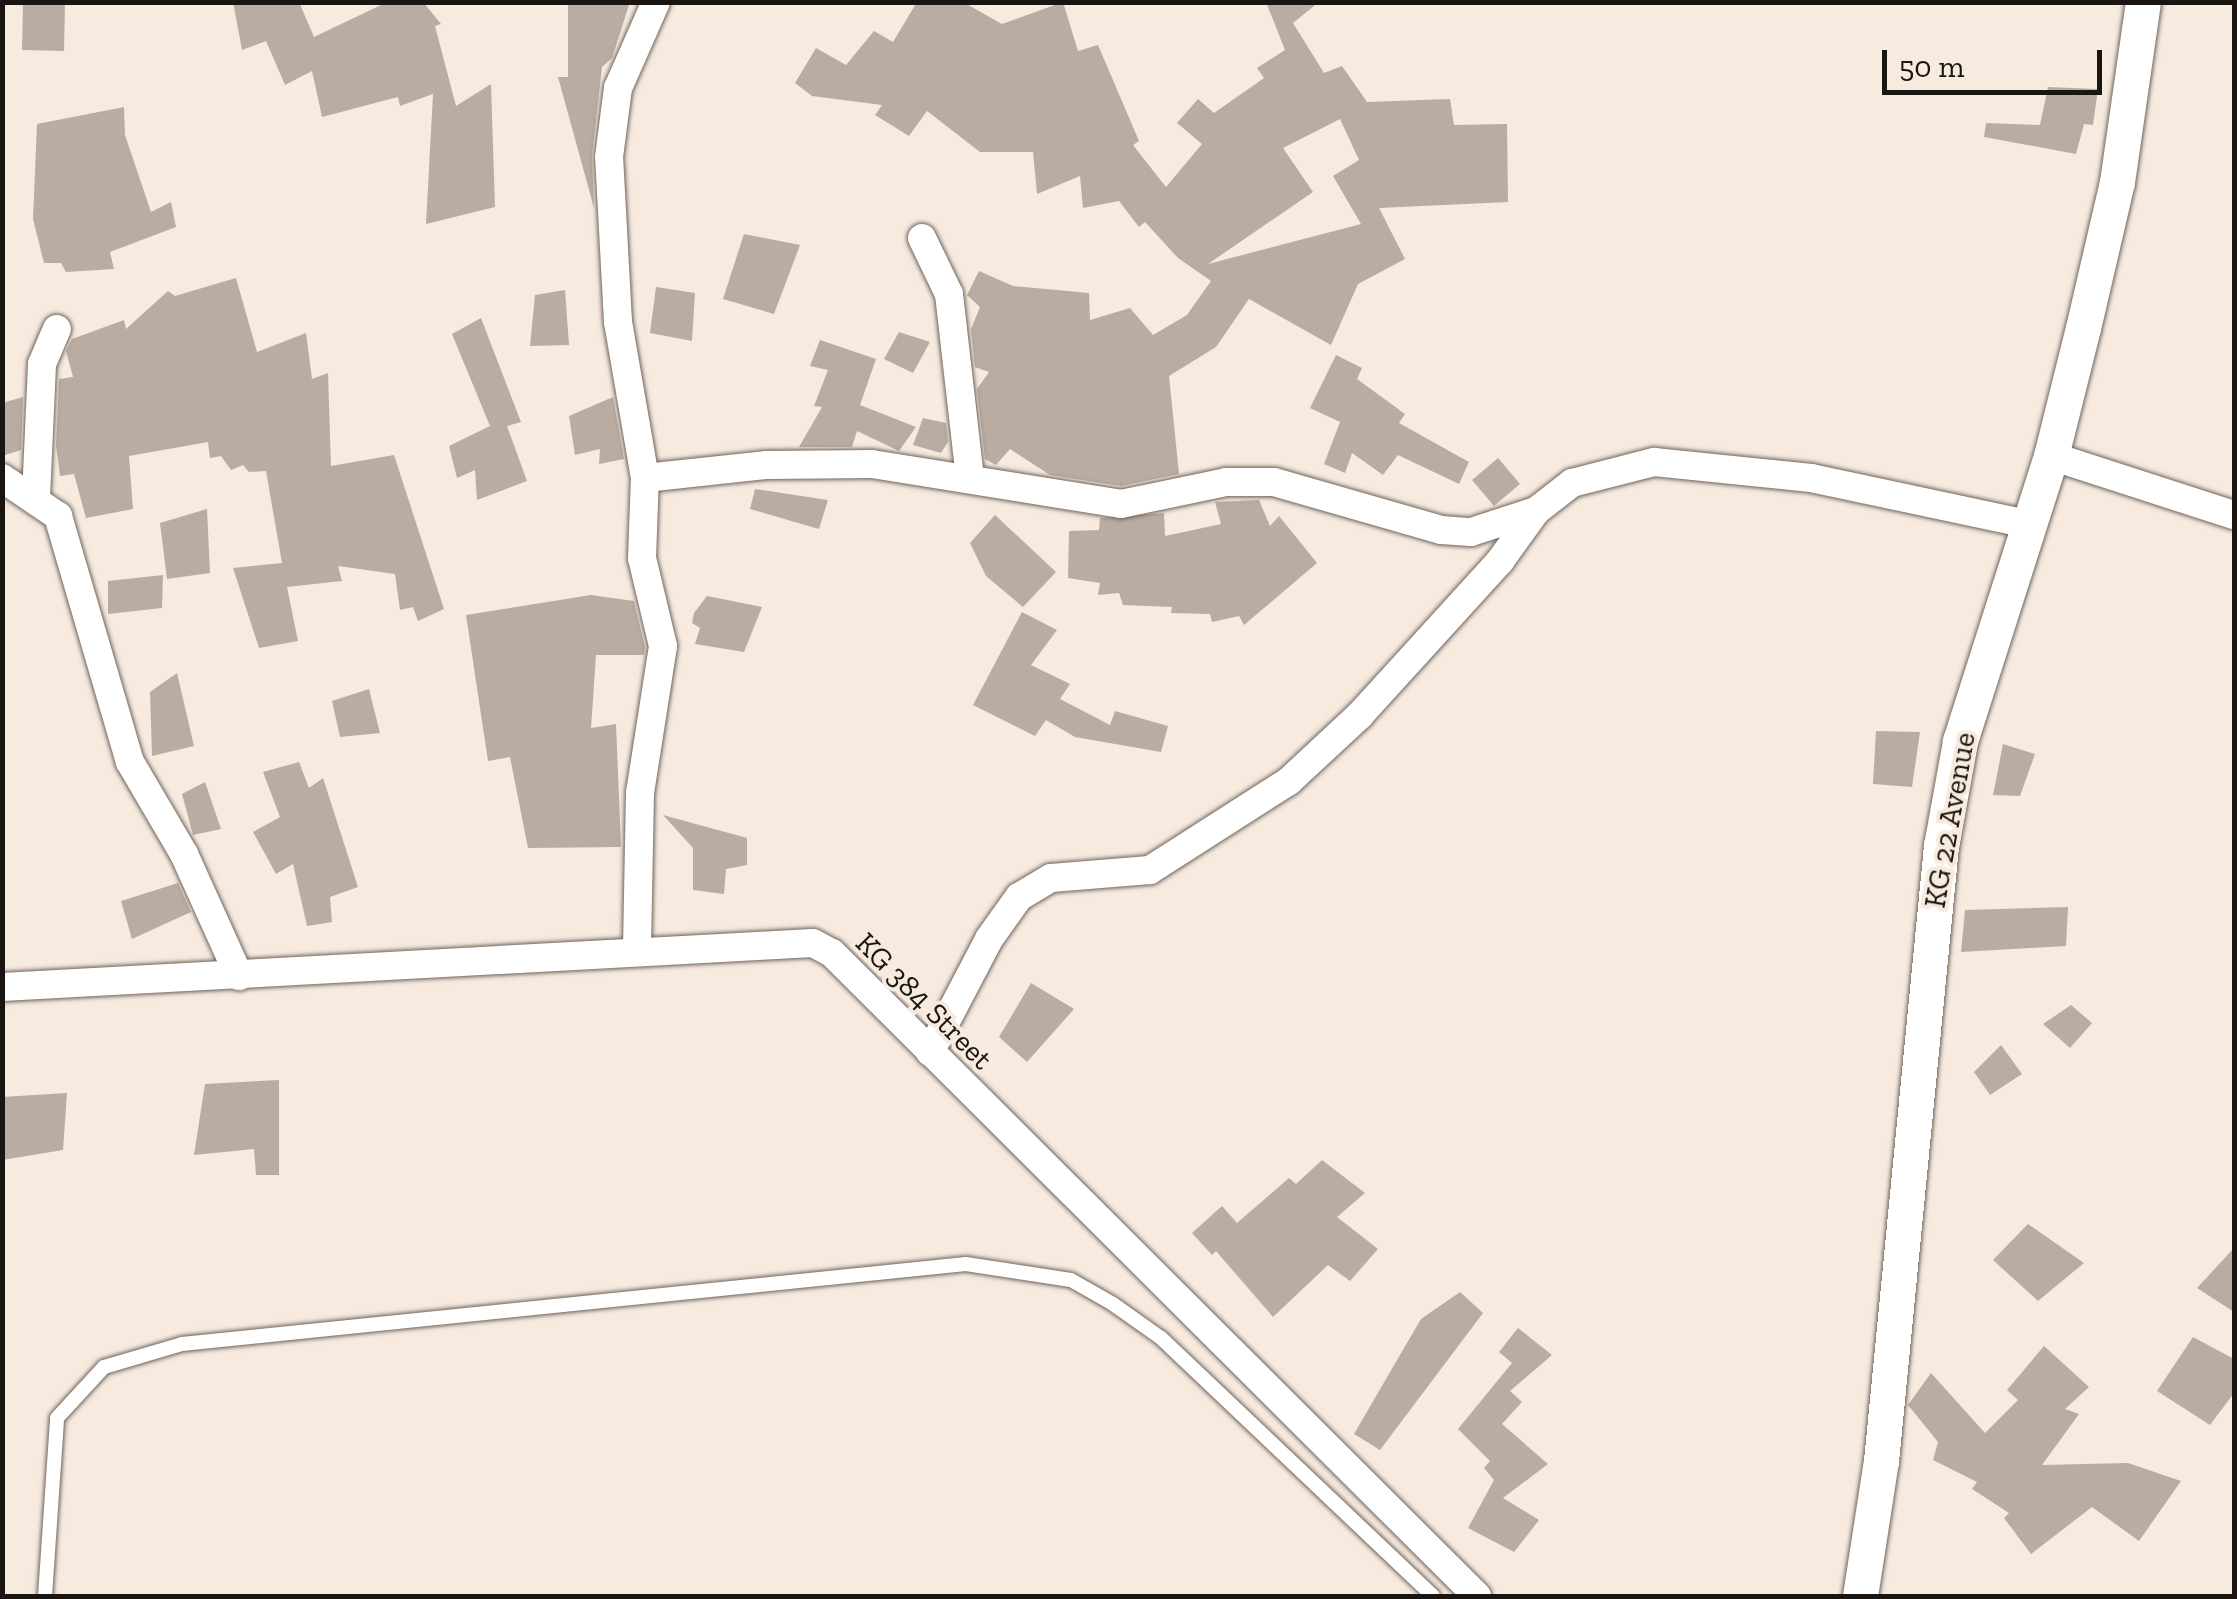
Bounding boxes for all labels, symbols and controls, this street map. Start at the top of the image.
scale bar [1887,30,2107,92]
text: 50 m [1899,49,1964,85]
street label: KG 22 Avenue [1917,729,1983,911]
street label: KG 384 Street [848,925,1000,1077]

